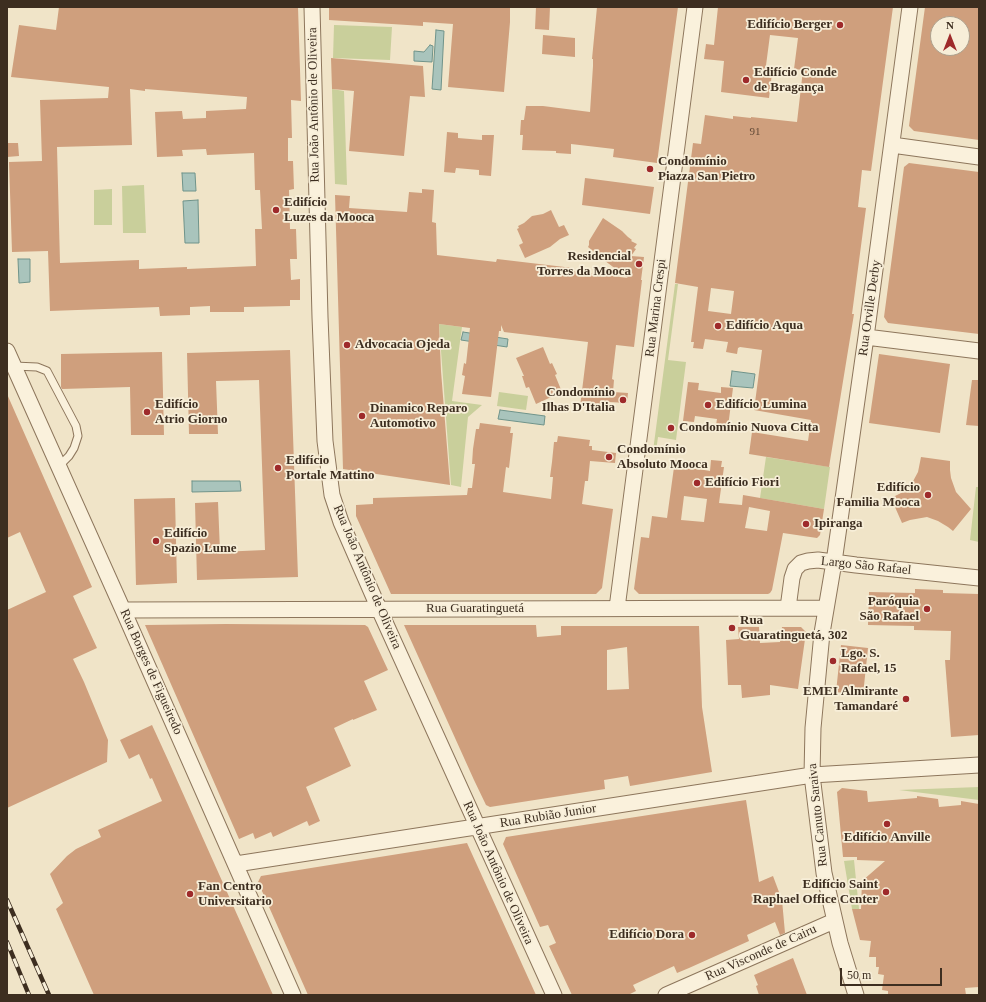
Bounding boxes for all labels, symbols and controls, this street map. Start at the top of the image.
north arrow [930,16,970,56]
place label: Edifício Berger [747,17,832,33]
text: N [946,19,954,31]
marker: Edifício Berger [835,20,845,30]
street label: Rua João Antônio de Oliveira [305,27,323,183]
place label: Edifício Conde de Bragança [754,65,837,96]
marker: Edifício Conde de Bragança [741,75,751,85]
house number: 91 [750,125,760,139]
place label: Condomínio Piazza San Pietro [658,154,755,185]
marker: Condomínio Piazza San Pietro [645,164,655,174]
place label: Edifício Luzes da Mooca [284,195,374,226]
marker: Edifício Luzes da Mooca [271,205,281,215]
place label: Residencial Torres da Mooca [537,249,631,280]
street label: Rua Marina Crespi [642,258,670,358]
marker: Residencial Torres da Mooca [634,259,644,269]
street label: Rua Orville Derby [856,259,884,357]
place label: Edifício Aqua [726,318,803,334]
marker: Edifício Aqua [713,321,723,331]
place label: Advocacia Ojeda [355,337,450,353]
marker: Advocacia Ojeda [342,340,352,350]
place label: Condomínio Ilhas D'Italia [542,385,615,416]
marker: Condomínio Ilhas D'Italia [618,395,628,405]
place label: Edifício Atrio Giorno [155,397,228,428]
place label: Edifício Lumina [716,397,807,413]
marker: Edifício Lumina [703,400,713,410]
place label: Dinamico Reparo Automotivo [370,401,468,432]
marker: Edifício Atrio Giorno [142,407,152,417]
marker: Dinamico Reparo Automotivo [357,411,367,421]
place label: Condomínio Nuova Citta [679,420,818,436]
marker: Condomínio Nuova Citta [666,423,676,433]
place label: Condomínio Absoluto Mooca [617,442,708,473]
marker: Condomínio Absoluto Mooca [604,452,614,462]
place label: Edifício Portale Mattino [286,453,374,484]
marker: Edifício Portale Mattino [273,463,283,473]
place label: Edifício Fiori [705,475,779,491]
marker: Edifício Fiori [692,478,702,488]
place label: Edifício Familia Mooca [837,480,920,511]
marker: Edifício Familia Mooca [923,490,933,500]
street label: Rua João Antônio de Oliveira [329,503,405,651]
place label: Ipiranga [814,516,862,532]
marker: Ipiranga [801,519,811,529]
place label: Edifício Spazio Lume [164,526,237,557]
marker: Edifício Spazio Lume [151,536,161,546]
street label: Largo São Rafael [820,554,912,578]
place label: Paróquia São Rafael [859,594,919,625]
street label: Rua Guaratinguetá [426,601,524,617]
marker: Paróquia São Rafael [922,604,932,614]
street label: Rua Borges de Figueiredo [116,607,186,737]
place label: Rua Guaratinguetá, 302 [740,613,848,644]
marker: Rua Guaratinguetá, 302 [727,623,737,633]
place label: Lgo. S. Rafael, 15 [841,646,897,677]
marker: Lgo. S. Rafael, 15 [828,656,838,666]
place label: EMEI Almirante Tamandaré [803,684,898,715]
marker: EMEI Almirante Tamandaré [901,694,911,704]
street label: Rua Canuto Saraiva [805,762,831,868]
street label: Rua João Antônio de Oliveira [459,799,537,947]
street label: Rua Rubião Junior [499,801,597,831]
marker: Edifício Anville [882,819,892,829]
place label: Edifício Anville [844,830,930,846]
place label: Edifício Saint Raphael Office Center [753,877,878,908]
place label: Fan Centro Universitario [198,879,272,910]
marker: Edifício Saint Raphael Office Center [881,887,891,897]
marker: Fan Centro Universitario [185,889,195,899]
street label: Rua Visconde de Cairu [703,921,819,985]
place label: Edifício Dora [609,927,684,943]
marker: Edifício Dora [687,930,697,940]
scale bar [842,960,944,986]
text: 50 m [847,968,871,982]

